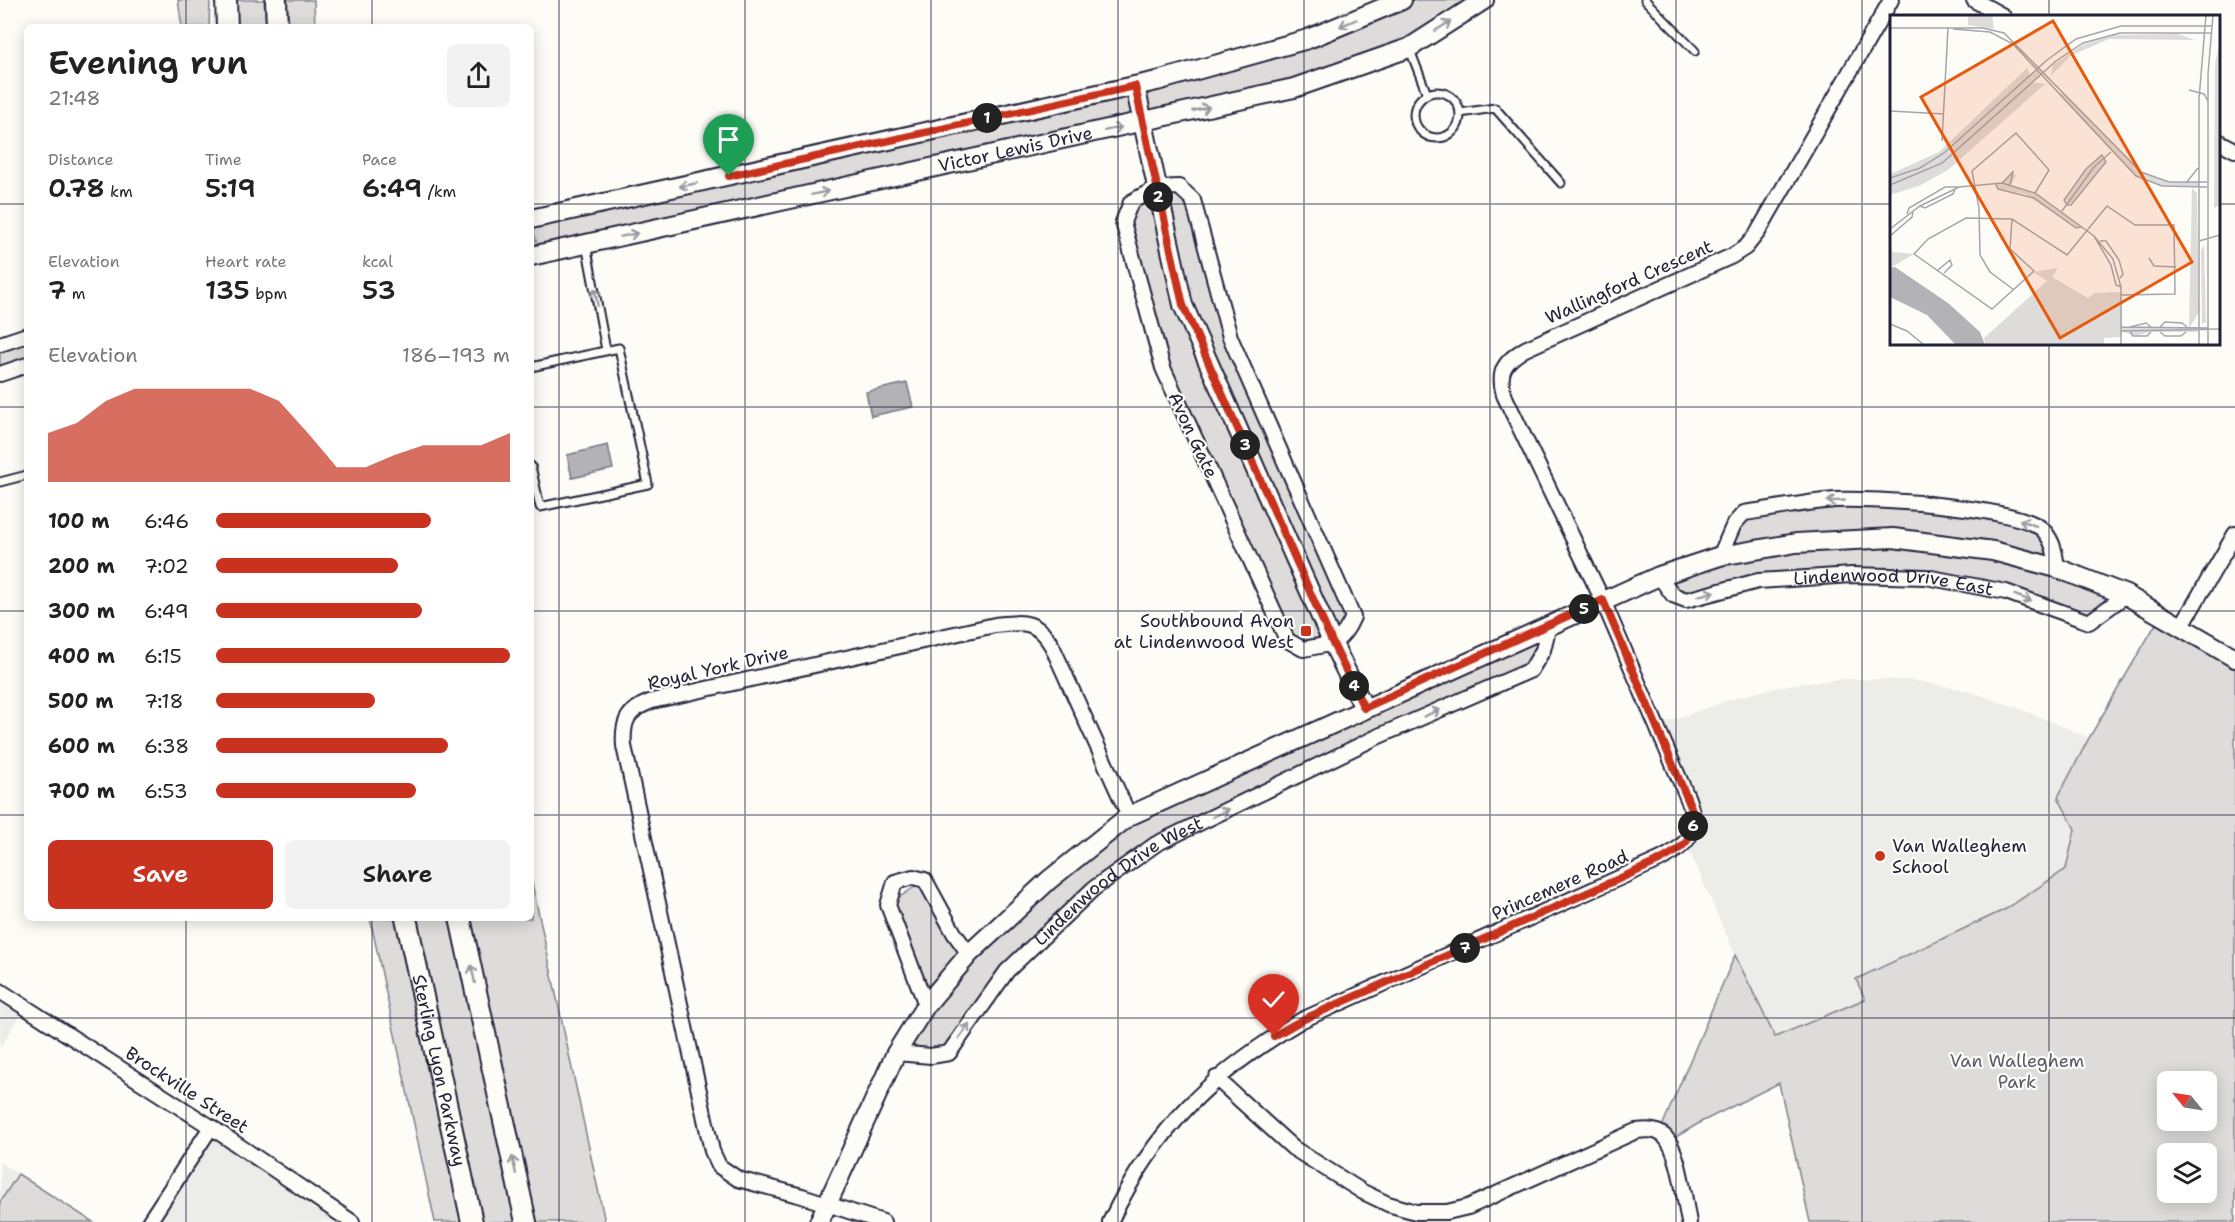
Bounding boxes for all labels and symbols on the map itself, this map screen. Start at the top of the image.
inset map [1890,15,2220,345]
one-way arrow [1340,18,1358,29]
one-way arrow [1435,20,1451,32]
pin: 1 [972,103,1002,133]
one-way arrow [1191,103,1210,115]
pin [703,114,754,176]
street label: Victor Lewis Drive [936,121,1095,178]
one-way arrow [1103,123,1122,134]
one-way arrow [679,179,698,191]
pin: 2 [1143,182,1173,212]
one-way arrow [810,187,829,198]
one-way arrow [619,229,639,240]
street label: Wallingford Crescent [1542,234,1717,330]
one-way arrow [590,288,601,308]
street label: Avon Gate [1163,388,1223,482]
pin: 3 [1230,430,1260,460]
one-way arrow [1826,496,1846,507]
one-way arrow [2020,517,2038,528]
street label: Lindenwood Drive East [1793,563,1995,601]
one-way arrow [1697,588,1716,600]
pin: 5 [1569,594,1599,624]
one-way arrow [2013,594,2032,605]
place label: Southbound Avon at Lindenwood West [1114,609,1294,654]
marker: Southbound Avon at Lindenwood West [1299,624,1313,638]
street label: Royal York Drive [645,640,791,696]
pin: 4 [1339,671,1369,701]
one-way arrow [1423,707,1441,718]
one-way arrow [1211,806,1229,818]
street label: Lindenwood Drive West [1029,811,1207,951]
pin: 6 [1678,811,1708,841]
place label: Van Walleghem School [1892,834,2027,879]
street label: Princemere Road [1488,844,1632,926]
marker: Van Walleghem School [1873,849,1887,863]
pin: 7 [1450,933,1480,963]
one-way arrow [466,965,478,984]
street label: Sterling Lyon Parkway [407,972,472,1169]
pin [1248,974,1299,1036]
one-way arrow [958,1024,970,1040]
street label: Brockville Street [121,1041,253,1139]
park label: Van Walleghem Park [1950,1049,2084,1094]
north arrow [2157,1071,2217,1131]
one-way arrow [508,1155,520,1174]

